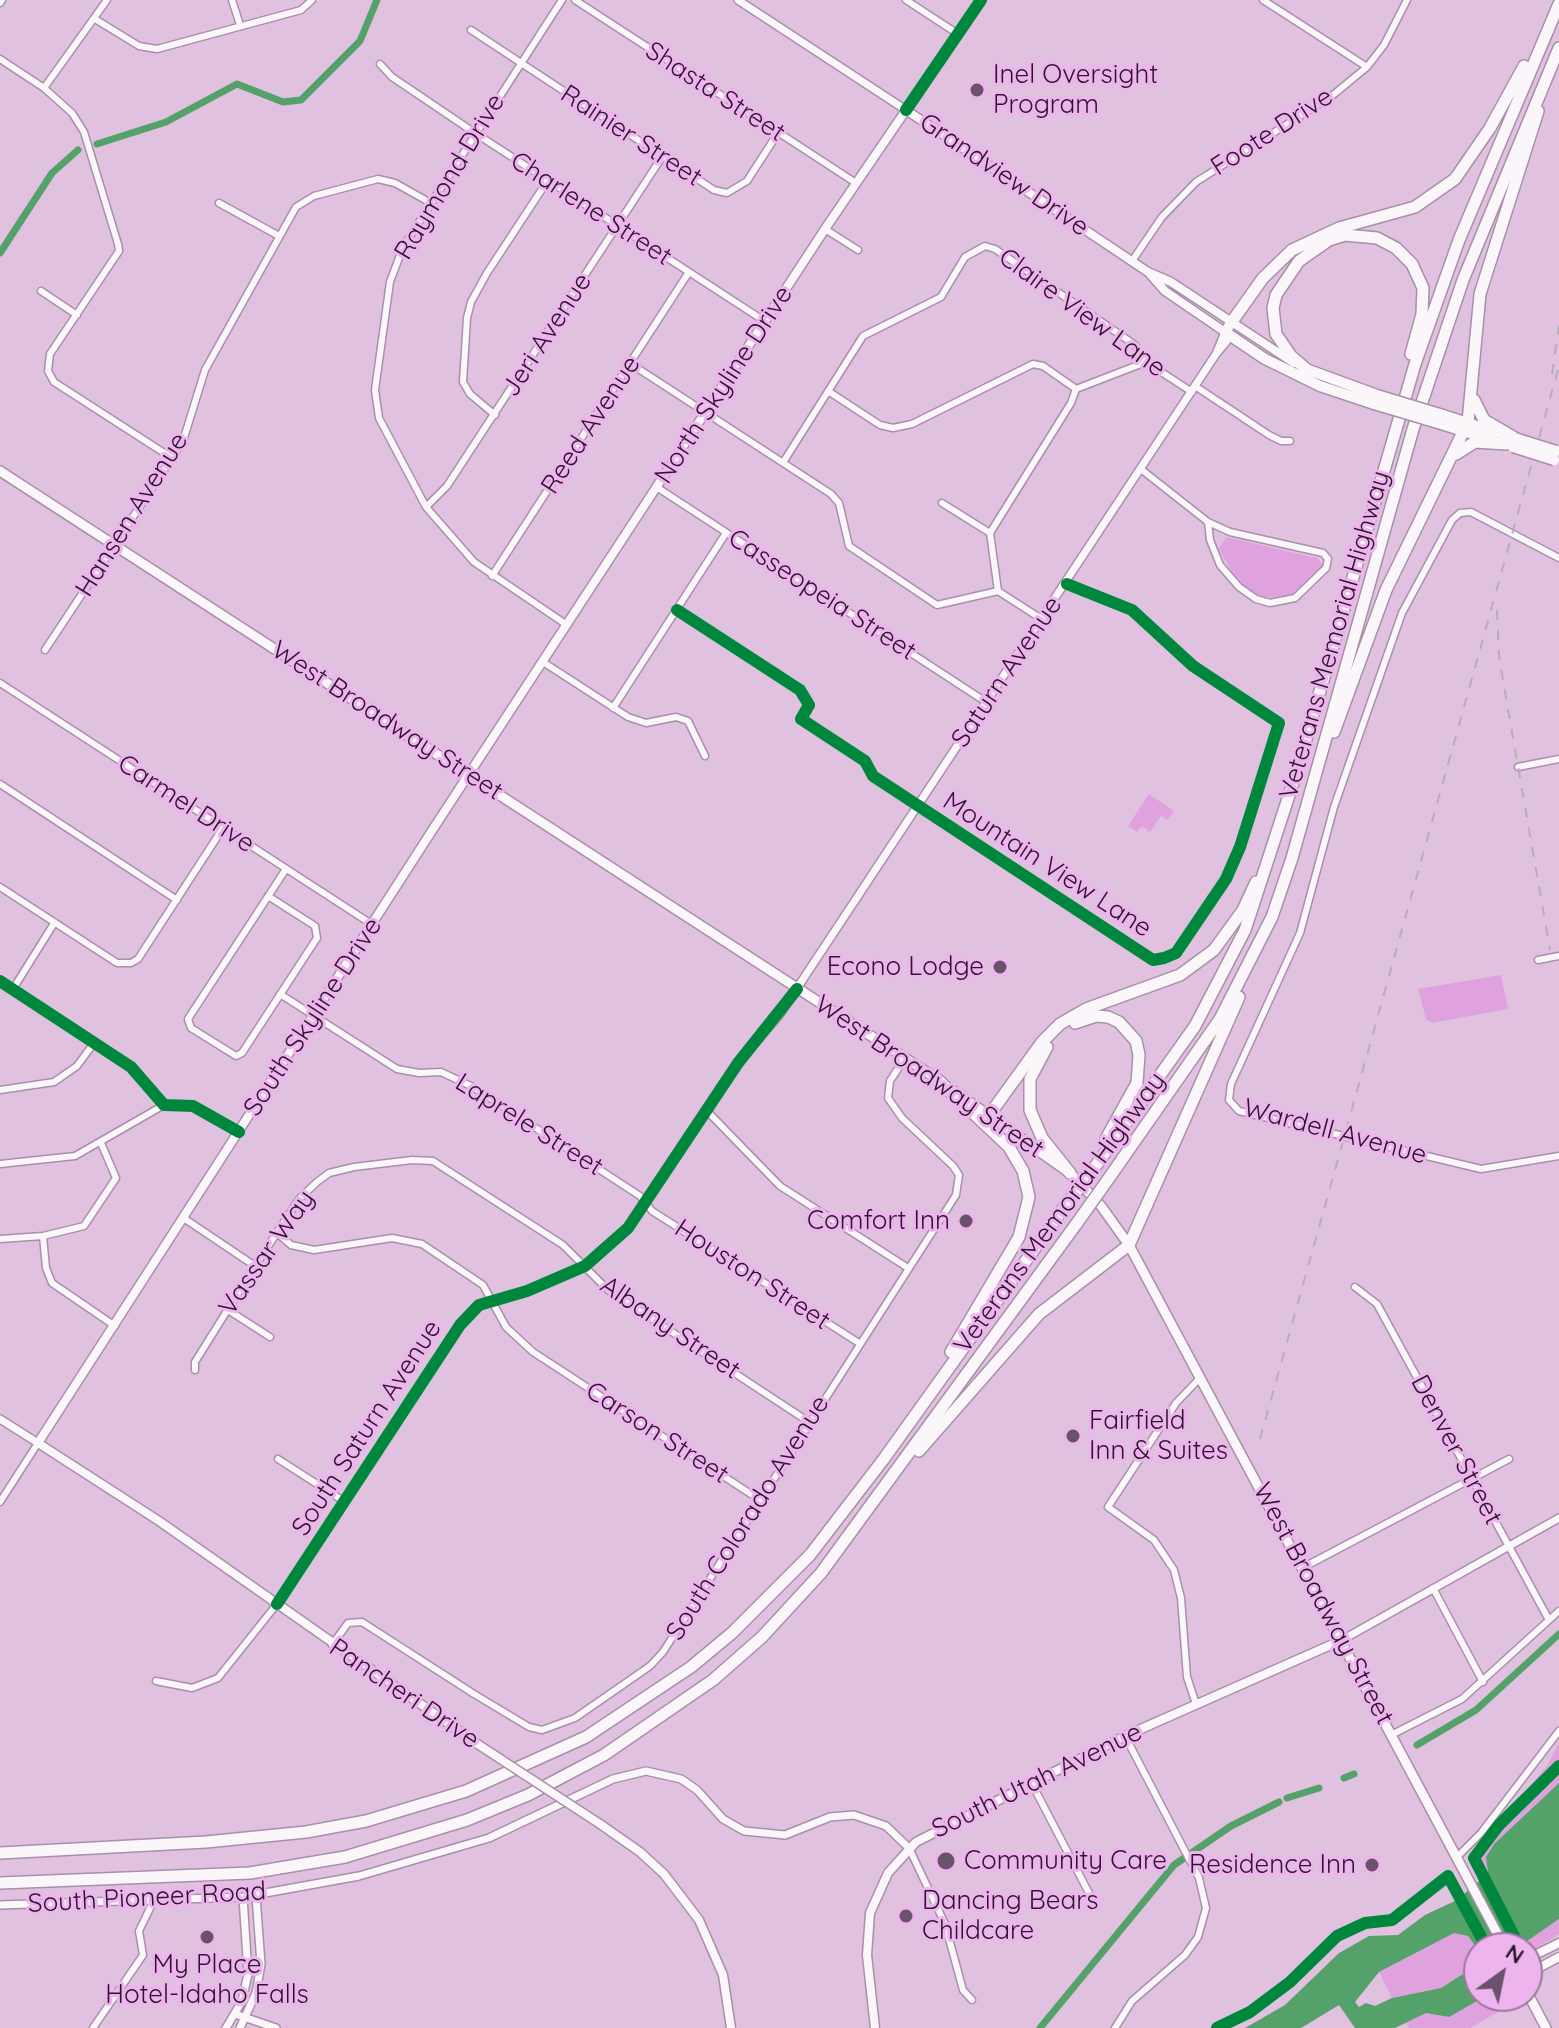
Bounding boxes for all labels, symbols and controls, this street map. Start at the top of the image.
street label: Shasta Street [639,35,791,149]
place label: Inel Oversight Program [993,59,1158,120]
street label: Rainier Street [554,79,708,193]
marker: Inel Oversight Program [968,81,986,99]
street label: Foote Drive [1205,81,1339,183]
street label: Raymond Drive [388,88,512,266]
street label: Grandview Drive [913,107,1095,243]
street label: Charlene Street [505,145,677,273]
street label: Claire View Lane [992,242,1172,384]
street label: Jeri Avenue [495,267,599,403]
street label: North Skyline Drive [648,280,800,490]
street label: Reed Avenue [535,350,647,500]
street label: Hansen Avenue [69,427,195,603]
street label: Veterans Memorial Highway [1273,467,1397,803]
street label: Casseopeia Street [722,523,922,667]
street label: Saturn Avenue [945,591,1069,753]
street label: West Broadway Street [266,635,508,807]
street label: Carmel Drive [112,748,260,860]
street label: Mountain View Lane [937,786,1157,944]
street label: South Skyline Drive [237,912,389,1122]
place label: Econo Lodge [827,951,984,983]
marker: Econo Lodge [991,958,1009,976]
street label: West Broadway Street [809,989,1049,1165]
street label: Veterans Memorial Highway [947,1066,1173,1360]
street label: Laprele Street [449,1067,609,1183]
street label: Wardell Avenue [1240,1093,1430,1171]
street label: Vassar Way [212,1184,322,1322]
place label: Comfort Inn [807,1205,950,1237]
marker: Comfort Inn [957,1212,975,1230]
street label: Houston Street [668,1213,836,1337]
street label: Albany Street [594,1270,746,1386]
street label: South Saturn Avenue [286,1314,448,1542]
street label: Denver Street [1404,1370,1508,1530]
street label: Carson Street [580,1375,734,1491]
street label: South Colorado Avenue [660,1390,836,1646]
place label: Fairfield Inn & Suites [1089,1405,1228,1466]
marker: Fairfield Inn & Suites [1064,1427,1082,1445]
street label: West Broadway Street [1246,1478,1400,1730]
street label: Pancheri Drive [323,1632,485,1756]
street label: South Utah Avenue [927,1717,1147,1845]
place label: Community Care [964,1845,1167,1877]
place label: Residence Inn [1189,1849,1356,1881]
marker: Community Care [935,1850,957,1872]
marker: Residence Inn [1363,1856,1381,1874]
street label: South Pioneer Road [27,1876,267,1920]
place label: Dancing Bears Childcare [922,1885,1099,1946]
marker: Dancing Bears Childcare [897,1907,915,1925]
marker: My Place Hotel-Idaho Falls [198,1928,216,1946]
north arrow [1463,1932,1543,2012]
text: N [1501,1937,1529,1970]
place label: My Place Hotel-Idaho Falls [105,1949,309,2010]

